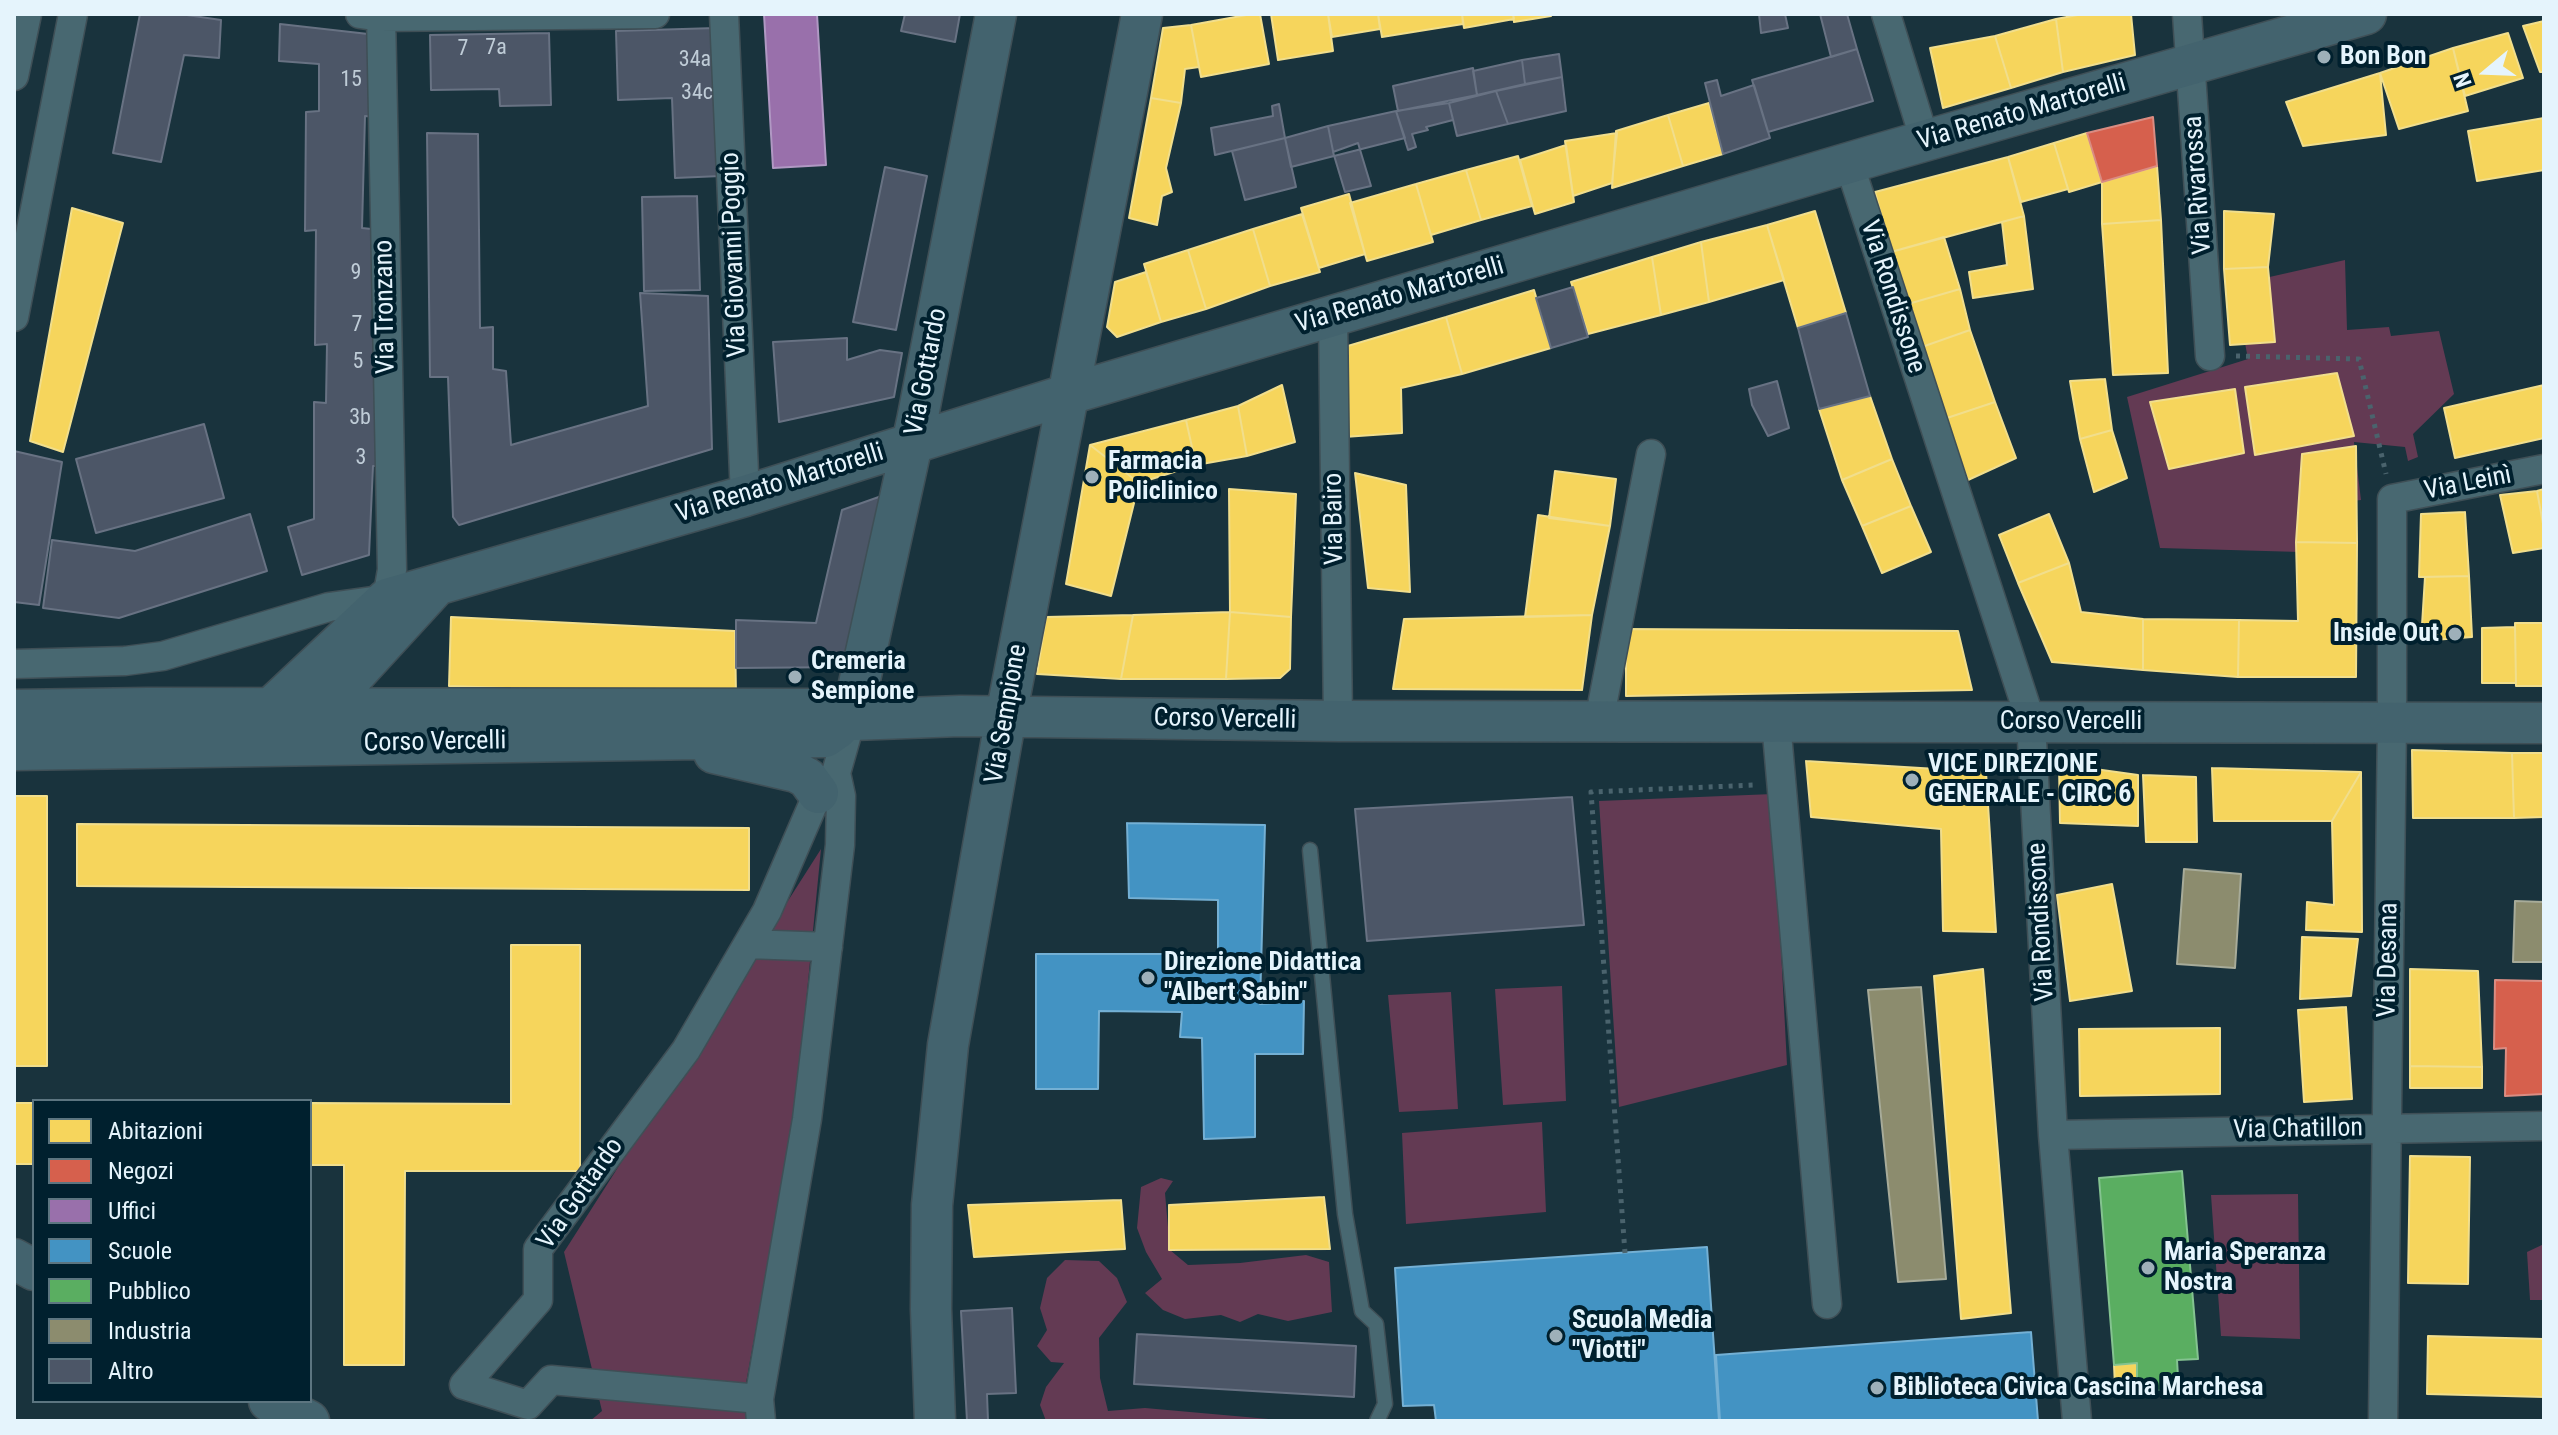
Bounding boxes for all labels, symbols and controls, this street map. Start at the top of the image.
north arrow [2446,32,2526,112]
house number: 7a [485,35,507,61]
house number: 7 [458,36,468,62]
place label: Bon Bon [2340,41,2427,73]
house number: 34a [679,47,711,73]
marker: Bon Bon [2315,48,2333,66]
house number: 15 [340,67,362,93]
street label: Via Renato Martorelli [1914,68,2130,158]
text: N [2449,70,2477,90]
house number: 34c [681,80,713,106]
street label: Via Rivarossa [2179,115,2219,255]
street label: Via Giovanni Poggio [716,152,754,358]
street label: Via Rondissone [1853,217,1931,377]
street label: Via Tronzano [369,240,403,374]
street label: Via Renato Martorelli [1292,251,1508,341]
house number: 9 [351,260,361,286]
street label: Via Gottardo [899,306,955,438]
house number: 7 [352,312,362,338]
house number: 5 [353,349,363,375]
house number: 3b [349,405,371,431]
street label: Via Renato Martorelli [672,438,888,530]
house number: 3 [356,445,366,471]
place label: Farmacia Policlinico [1108,446,1218,508]
street label: Via Leinì [2422,460,2514,508]
marker: Farmacia Policlinico [1083,468,1101,486]
street label: Via Bairo [1319,473,1351,565]
place label: Inside Out [2333,618,2439,650]
marker: Inside Out [2446,625,2464,643]
street label: Via Sempione [979,642,1035,786]
place label: Cremeria Sempione [811,646,914,708]
marker: Cremeria Sempione [786,668,804,686]
street label: Corso Vercelli [1153,703,1297,737]
street label: Corso Vercelli [2000,706,2142,738]
street label: Corso Vercelli [363,726,507,760]
place label: VICE DIREZIONE GENERALE - CIRC 6 [1928,749,2131,810]
marker: VICE DIREZIONE GENERALE - CIRC 6 [1903,771,1921,789]
street label: Via Rondissone [2022,842,2062,1002]
street label: Via Desana [2372,902,2406,1018]
place label: Direzione Didattica "Albert Sabin" [1164,947,1362,1008]
marker: Direzione Didattica "Albert Sabin" [1139,969,1157,987]
legend [32,1099,312,1403]
street label: Via Chatillon [2233,1113,2363,1147]
text: Abitazioni [108,1117,203,1145]
street label: Via Gottardo [531,1132,631,1256]
text: Negozi [108,1157,174,1185]
text: Uffici [108,1197,156,1225]
text: Scuole [108,1237,172,1265]
place label: Maria Speranza Nostra [2164,1237,2326,1298]
marker: Maria Speranza Nostra [2139,1259,2157,1277]
text: Pubblico [108,1277,191,1305]
place label: Scuola Media "Viotti" [1572,1305,1712,1366]
text: Industria [108,1317,192,1345]
marker: Scuola Media "Viotti" [1547,1327,1565,1345]
text: Altro [108,1357,154,1385]
place label: Biblioteca Civica Cascina Marchesa [1893,1372,2263,1404]
marker: Biblioteca Civica Cascina Marchesa [1868,1379,1886,1397]

